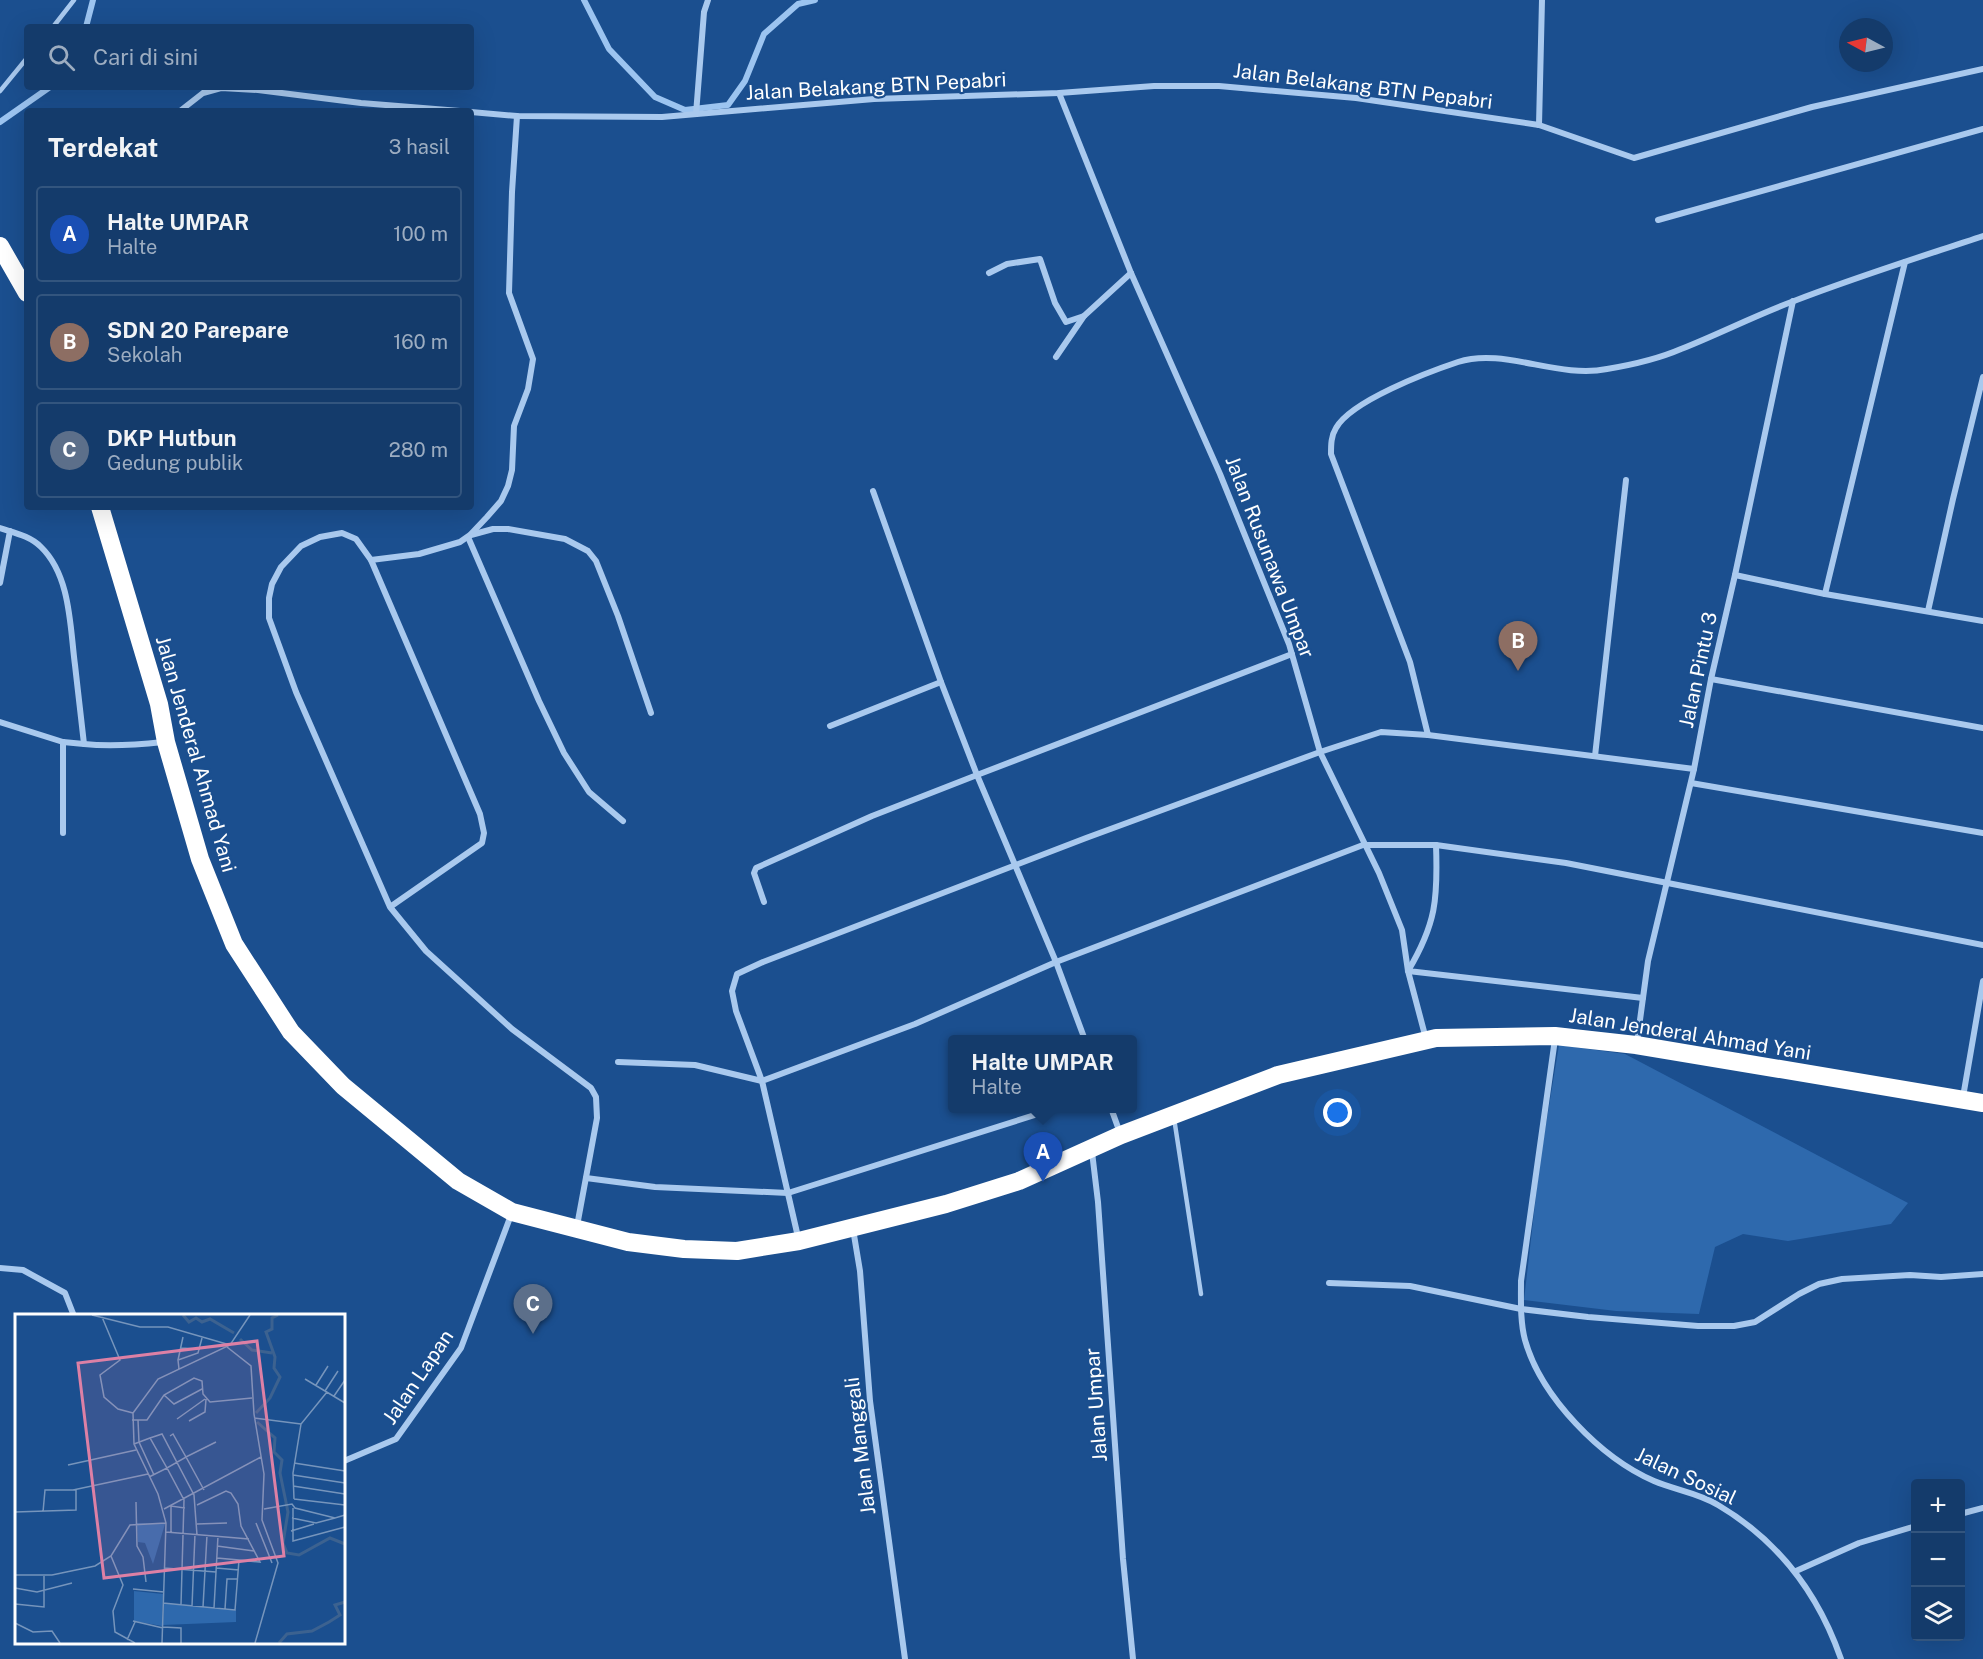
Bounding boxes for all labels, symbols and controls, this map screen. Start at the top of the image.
north arrow [1839,18,1893,72]
search box [24,24,474,90]
icon: search [45,41,78,74]
text: Cari di sini [93,44,198,70]
street label: Jalan Belakang BTN Pepabri [1232,58,1494,114]
street label: Jalan Belakang BTN Pepabri [745,67,1007,105]
text: Terdekat [48,132,158,163]
text: 3 hasil [389,135,450,159]
text: Halte UMPAR [107,209,249,235]
text: A [62,222,77,246]
text: 100 m [393,222,448,246]
text: Halte [107,235,157,259]
text: SDN 20 Parepare [107,317,289,343]
text: B [63,330,76,354]
text: 160 m [393,330,448,354]
text: Sekolah [107,343,182,367]
text: DKP Hutbun [107,425,237,451]
text: C [62,438,77,462]
text: 280 m [389,438,448,462]
text: Gedung publik [107,451,243,475]
street label: Jalan Rusunawa Umpar [1220,453,1320,662]
street label: Jalan Pintu 3 [1674,610,1722,730]
pin: B [1498,622,1538,671]
street label: Jalan Jenderal Ahmad Yani [151,633,241,875]
street label: Jalan Jenderal Ahmad Yani [1567,1003,1813,1065]
popup [948,1035,1137,1113]
text: Halte UMPAR [971,1049,1114,1075]
text: Halte [971,1075,1022,1099]
your location [1323,1098,1352,1127]
pin: A [1024,1132,1062,1182]
pin: C [514,1284,552,1334]
inset map [15,1314,345,1644]
street label: Jalan Lapan [378,1325,458,1429]
street label: Jalan Umpar [1080,1347,1112,1463]
street label: Jalan Manggali [840,1376,880,1516]
street label: Jalan Sosial [1631,1442,1741,1510]
map controls [1911,1479,1965,1641]
button: + [1911,1479,1965,1533]
button: − [1911,1533,1965,1587]
button: layers [1911,1587,1965,1641]

